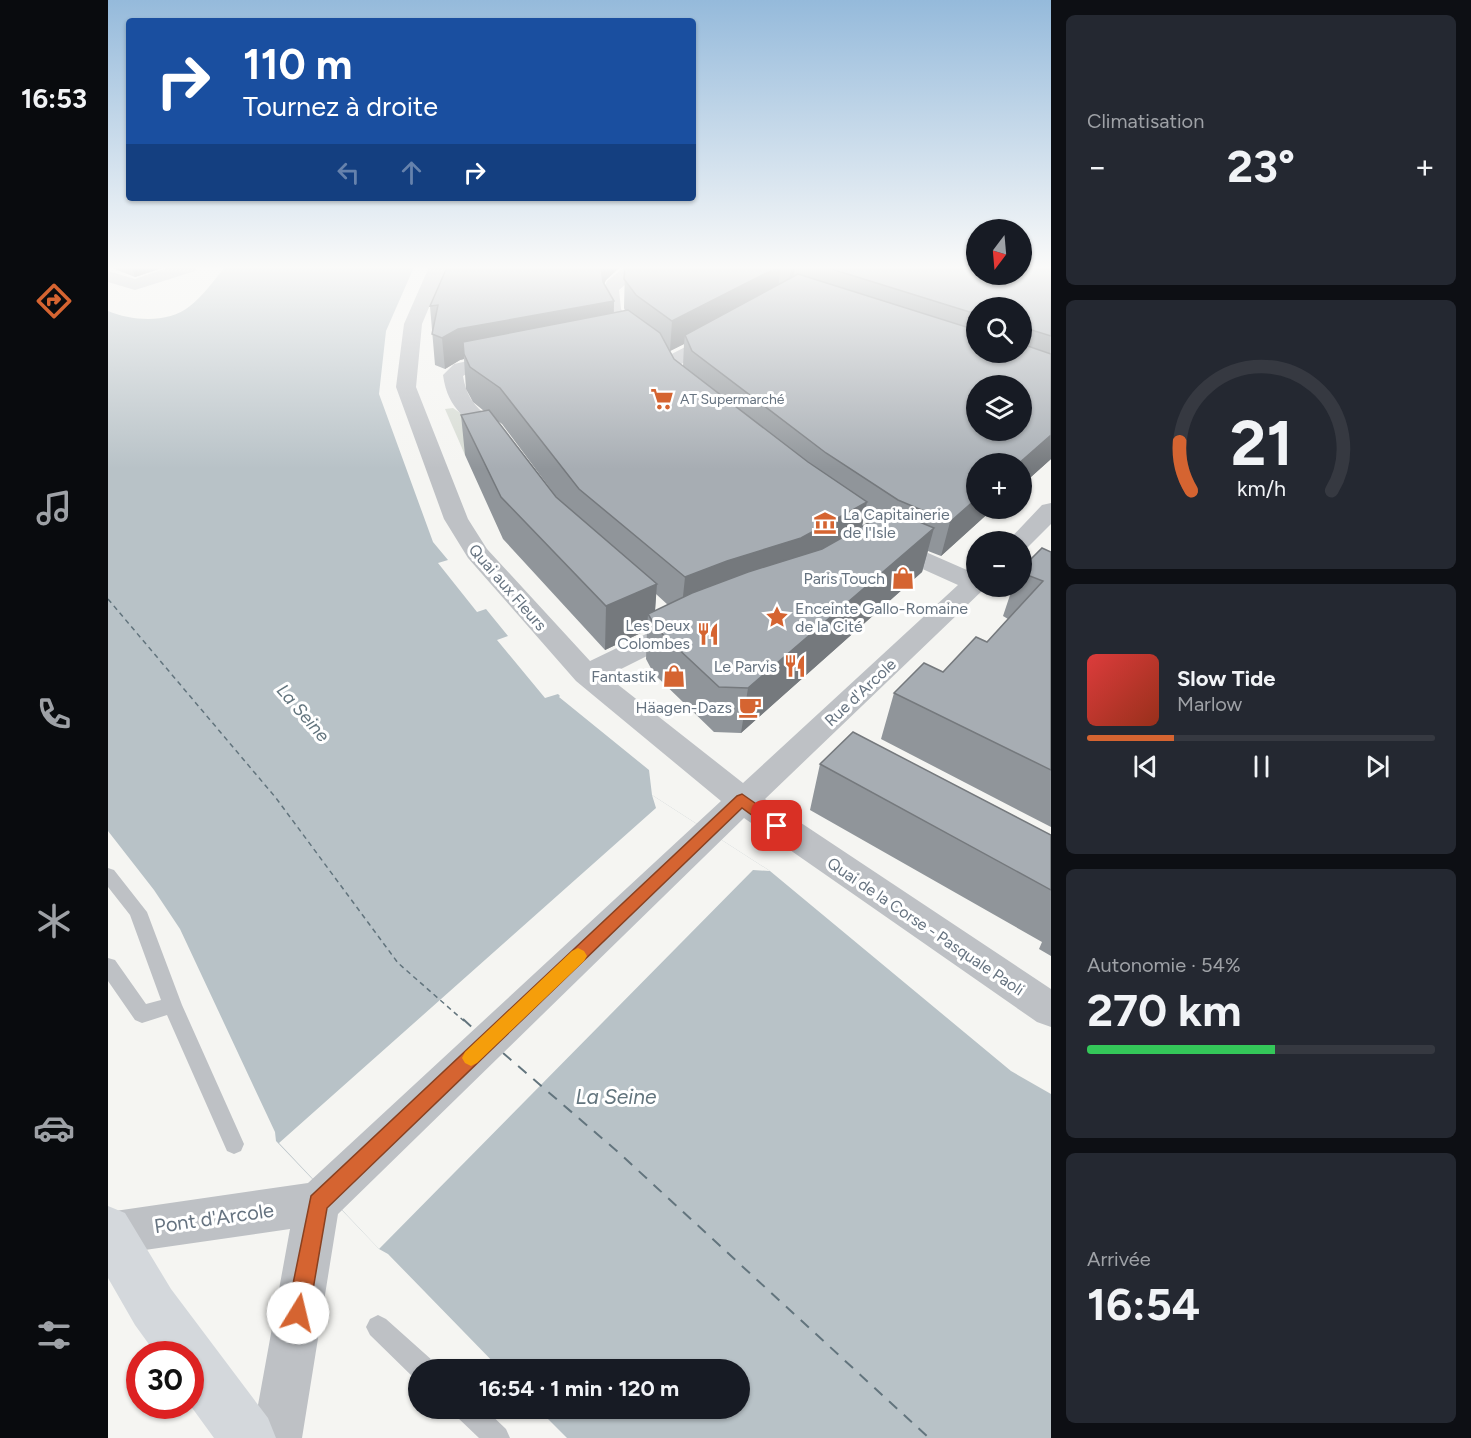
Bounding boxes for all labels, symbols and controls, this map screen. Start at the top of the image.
text: 110 m [243,39,352,90]
icon: right [144,42,222,120]
text: 16:53 [21,82,87,115]
text: Tournez à droite [243,90,438,123]
text: Climatisation [1087,109,1204,133]
text: 23° [1227,139,1295,193]
text: − [1087,147,1108,186]
text: + [1414,147,1435,186]
icon: left [332,156,365,189]
icon: ahead [395,156,428,189]
icon: right [458,156,491,189]
north arrow [966,219,1032,285]
map controls [966,219,1032,597]
icon: directions [33,280,75,322]
button: search [966,297,1032,363]
button: layers [966,375,1032,441]
supermarket icon: AT Supermarché [649,386,675,412]
place label: AT Supermarché [680,391,785,408]
text: 21 [1230,407,1292,482]
button: + [966,453,1032,519]
text: km/h [1237,477,1285,502]
icon: music [33,487,75,529]
place label: La Capitainerie de l'Isle [843,505,950,542]
museum icon: La Capitainerie de l'Isle [812,510,838,536]
button: − [966,531,1032,597]
street label: Quai aux Fleurs [465,540,550,635]
shop icon: Paris Touch [890,565,916,591]
place label: Paris Touch [804,569,885,588]
place label: Enceinte Gallo-Romaine de la Cité [795,599,968,636]
place icon: Enceinte Gallo-Romaine de la Cité [764,604,790,630]
place label: Les Deux Colombes [617,616,690,653]
restaurant icon: Les Deux Colombes [695,621,721,647]
restaurant icon: Le Parvis [782,653,808,679]
street label: Rue d'Arcole [821,654,900,730]
place label: Le Parvis [714,657,777,676]
shop icon: Fantastik [661,663,687,689]
text: Slow Tide [1177,665,1276,692]
place label: Fantastik [591,667,656,686]
water label: La Seine [272,680,334,747]
text: Marlow [1177,692,1242,716]
icon: phone [33,693,75,735]
cafe icon: Häagen-Dazs [737,694,763,720]
place label: Häagen-Dazs [635,698,732,717]
icon: previous [1129,750,1162,783]
icon: pause [1245,750,1278,783]
icon: next [1361,750,1394,783]
pin [751,800,802,851]
icon: arrive [760,809,793,842]
street label: Quai de la Corse - Pasquale Paoli [824,853,1028,999]
icon: climate [33,900,75,942]
text: Autonomie · 54% [1087,953,1241,977]
text: 270 km [1087,983,1241,1037]
water label: La Seine [576,1084,657,1109]
icon: car [33,1107,75,1149]
street label: Pont d'Arcole [153,1198,275,1238]
text: Arrivée [1087,1247,1151,1271]
text: 16:54 [1087,1277,1200,1331]
position arrow [266,1281,330,1345]
icon: filters [33,1314,75,1356]
speed limit sign: 30 [126,1341,204,1419]
text: 16:54 · 1 min · 120 m [479,1375,679,1402]

